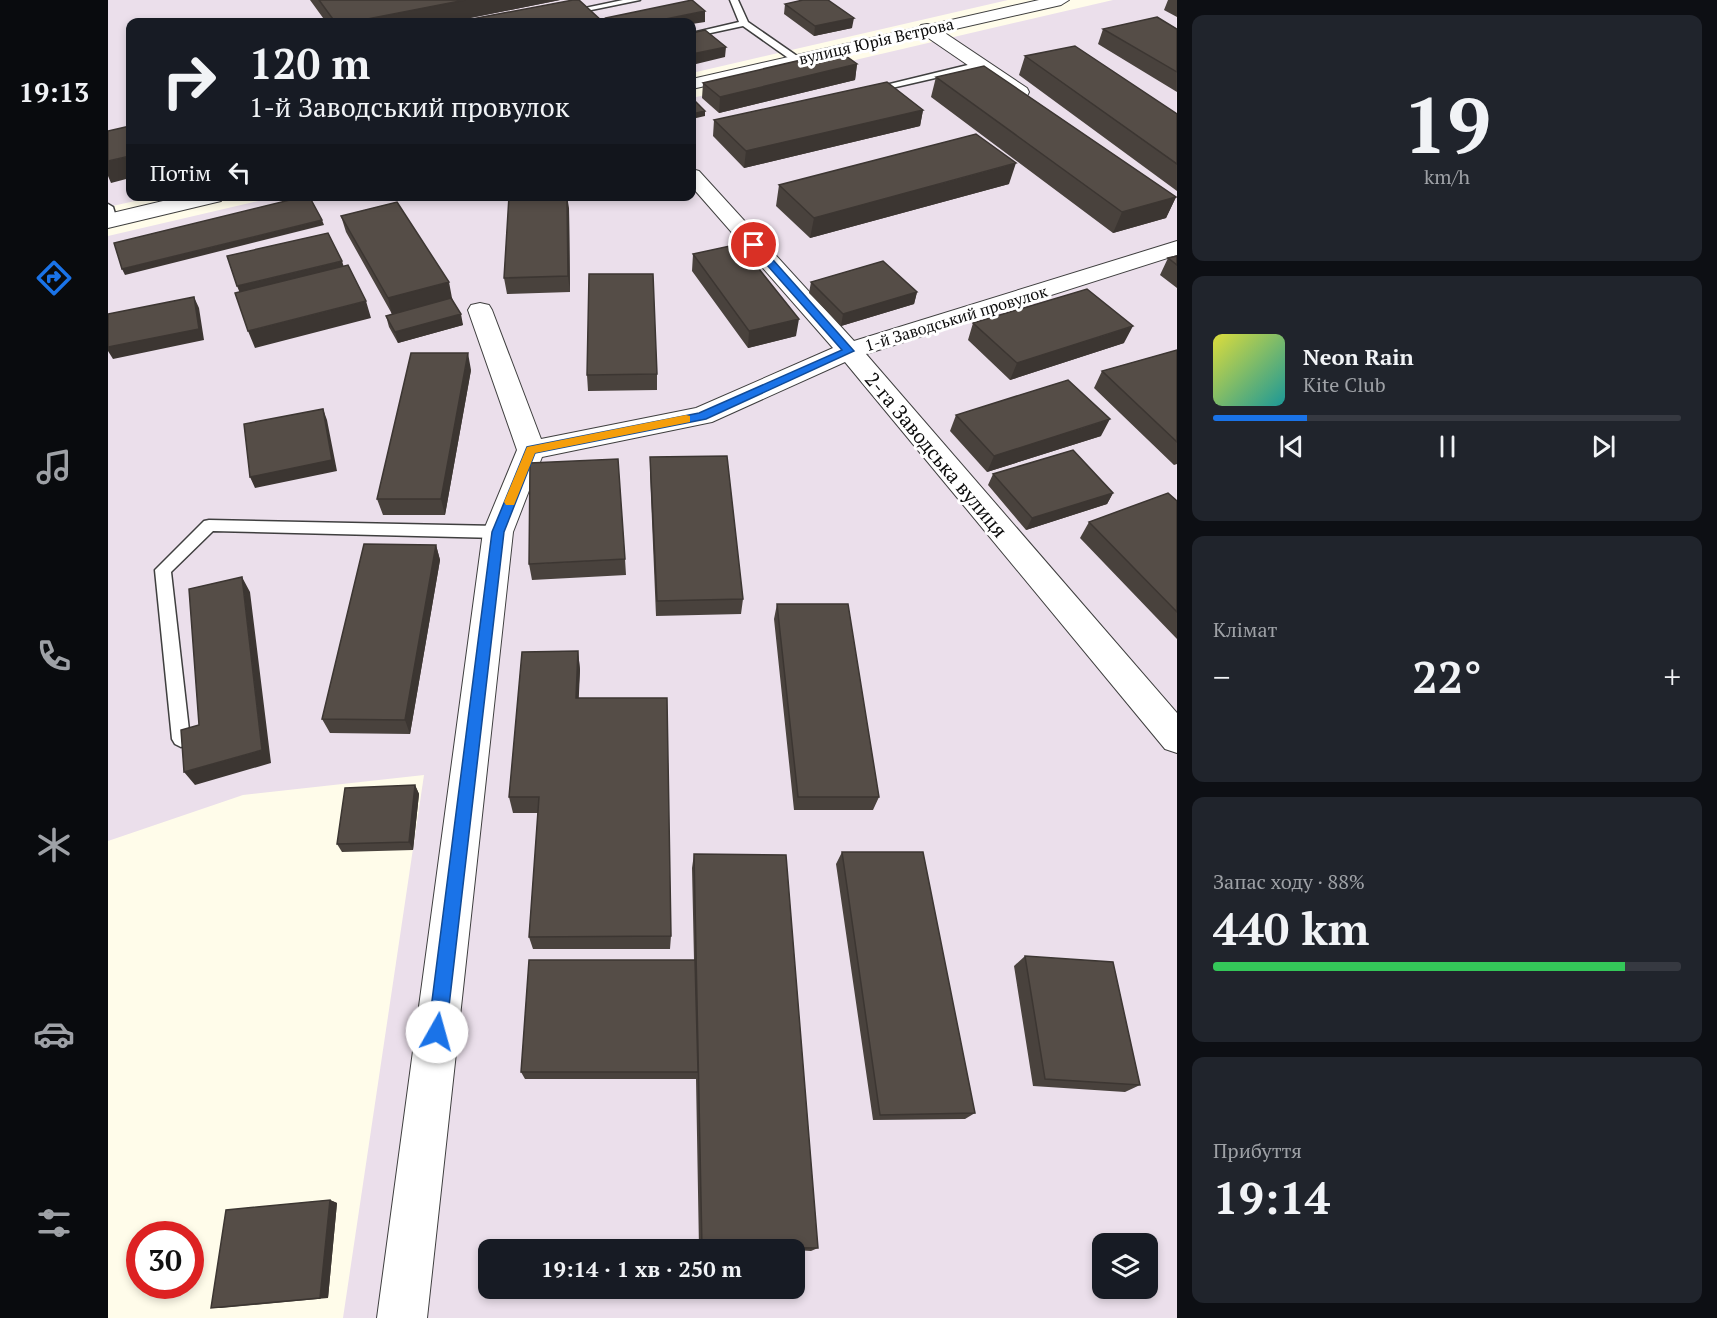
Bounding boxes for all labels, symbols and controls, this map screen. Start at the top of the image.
street label: вулиця Юрія Вєтрова [796,12,956,70]
text: 120 m [249,35,370,91]
icon: right [150,42,228,120]
text: 19 [1403,72,1491,175]
text: 19:13 [19,74,89,110]
text: 1-й Заводський провулок [249,89,569,125]
icon: left [223,156,256,189]
text: Потім [150,158,211,187]
text: km/h [1424,163,1470,190]
pin [728,219,779,270]
icon: arrive [737,228,770,261]
icon: directions [33,257,75,299]
street label: 1-й Заводський провулок [862,280,1050,356]
text: Neon Rain [1303,342,1414,371]
street label: 2-га Заводська вулиця [859,366,1014,543]
text: Kite Club [1303,371,1386,398]
icon: previous [1275,430,1308,463]
icon: pause [1431,430,1464,463]
icon: next [1587,430,1620,463]
icon: music [33,446,75,488]
text: Клімат [1213,616,1278,643]
icon: phone [33,635,75,677]
text: 22° [1412,646,1482,706]
text: − [1213,655,1231,698]
text: + [1663,655,1681,698]
icon: climate [33,824,75,866]
text: Запас ходу · 88% [1213,868,1365,895]
text: 440 km [1213,898,1369,958]
position arrow [405,1000,469,1064]
icon: car [33,1013,75,1055]
text: Прибуття [1213,1137,1302,1164]
text: 19:14 [1213,1167,1330,1227]
icon: filters [33,1202,75,1244]
speed limit sign: 30 [126,1221,204,1299]
map controls [1092,1233,1158,1299]
button: layers [1092,1233,1158,1299]
text: 19:14 · 1 хв · 250 m [541,1254,742,1283]

